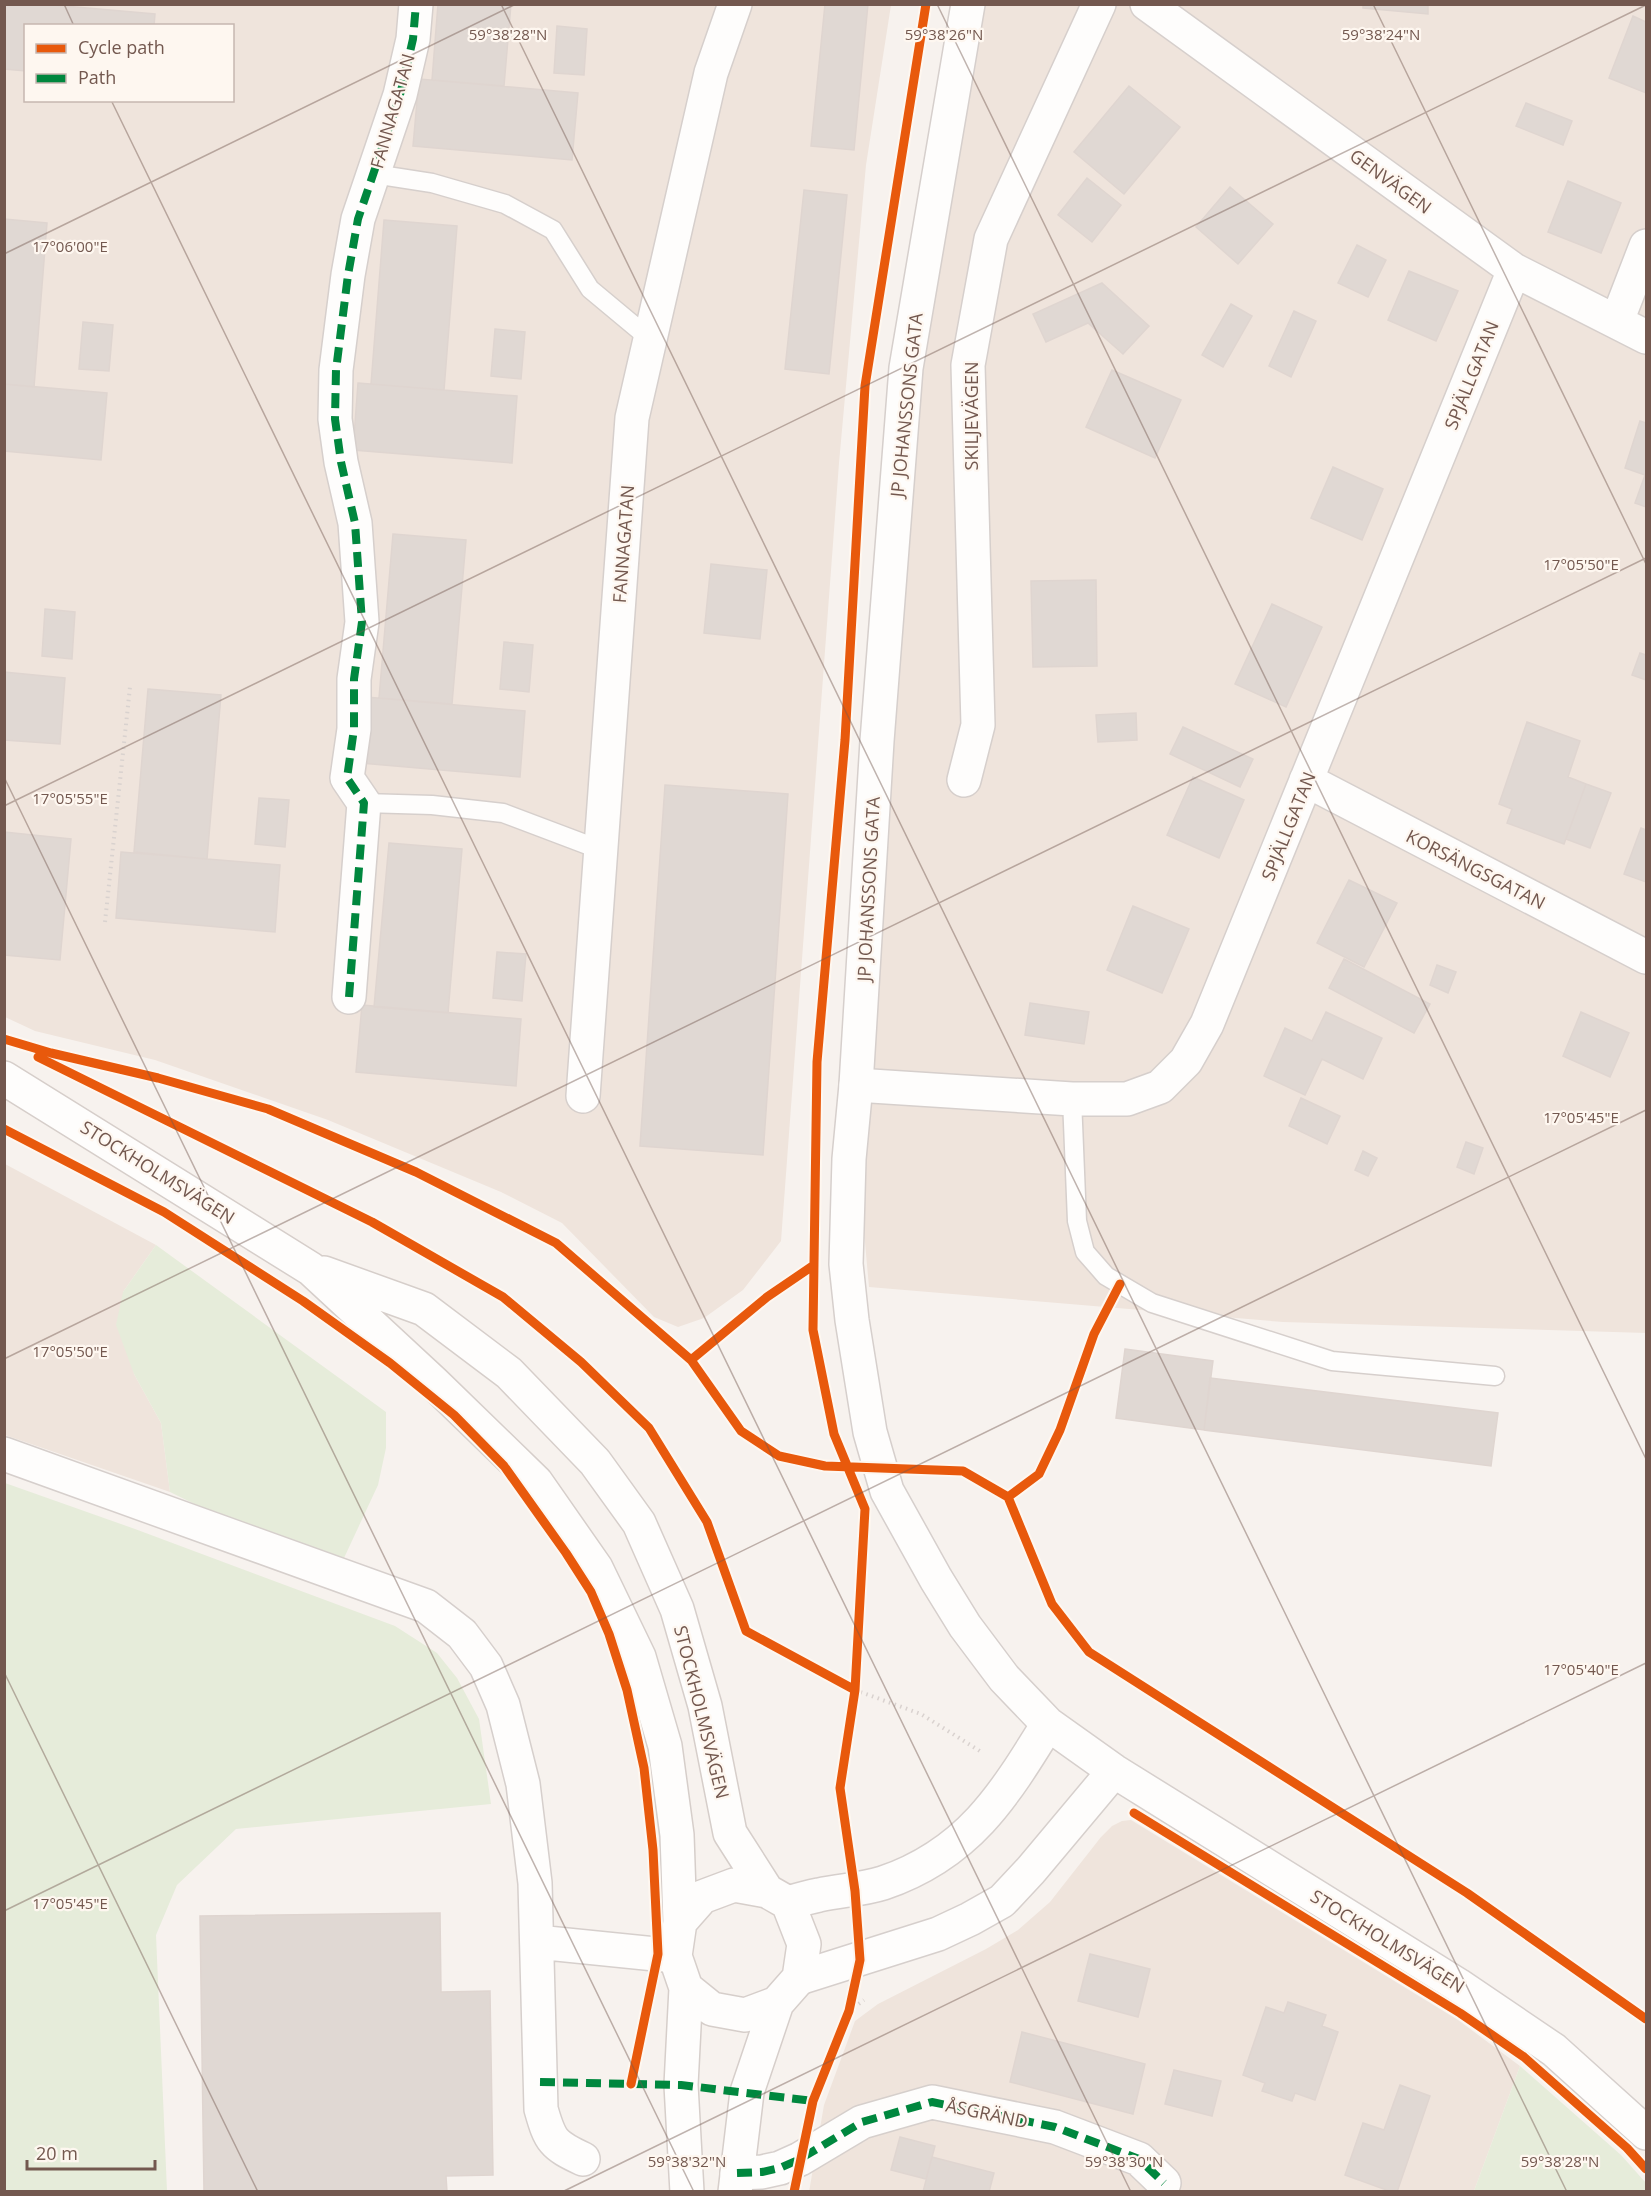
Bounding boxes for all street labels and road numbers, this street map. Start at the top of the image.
street label: FANNAGATAN [364,51,420,171]
street label: GENVÄGEN [1345,143,1437,219]
street label: JP JOHANSSONS GATA [884,311,928,500]
street label: SPJÄLLGATAN [1438,317,1504,433]
street label: SKILJEVÄGEN [959,362,983,470]
street label: FANNAGATAN [607,484,639,604]
street label: SPJÄLLGATAN [1255,768,1321,884]
street label: JP JOHANSSONS GATA [851,795,885,984]
street label: KORSÄNGSGATAN [1402,824,1550,914]
street label: STOCKHOLMSVÄGEN [76,1115,240,1229]
street label: STOCKHOLMSVÄGEN [669,1623,735,1801]
street label: STOCKHOLMSVÄGEN [1306,1884,1470,1998]
street label: ÅSGRÄND [944,2093,1030,2133]

